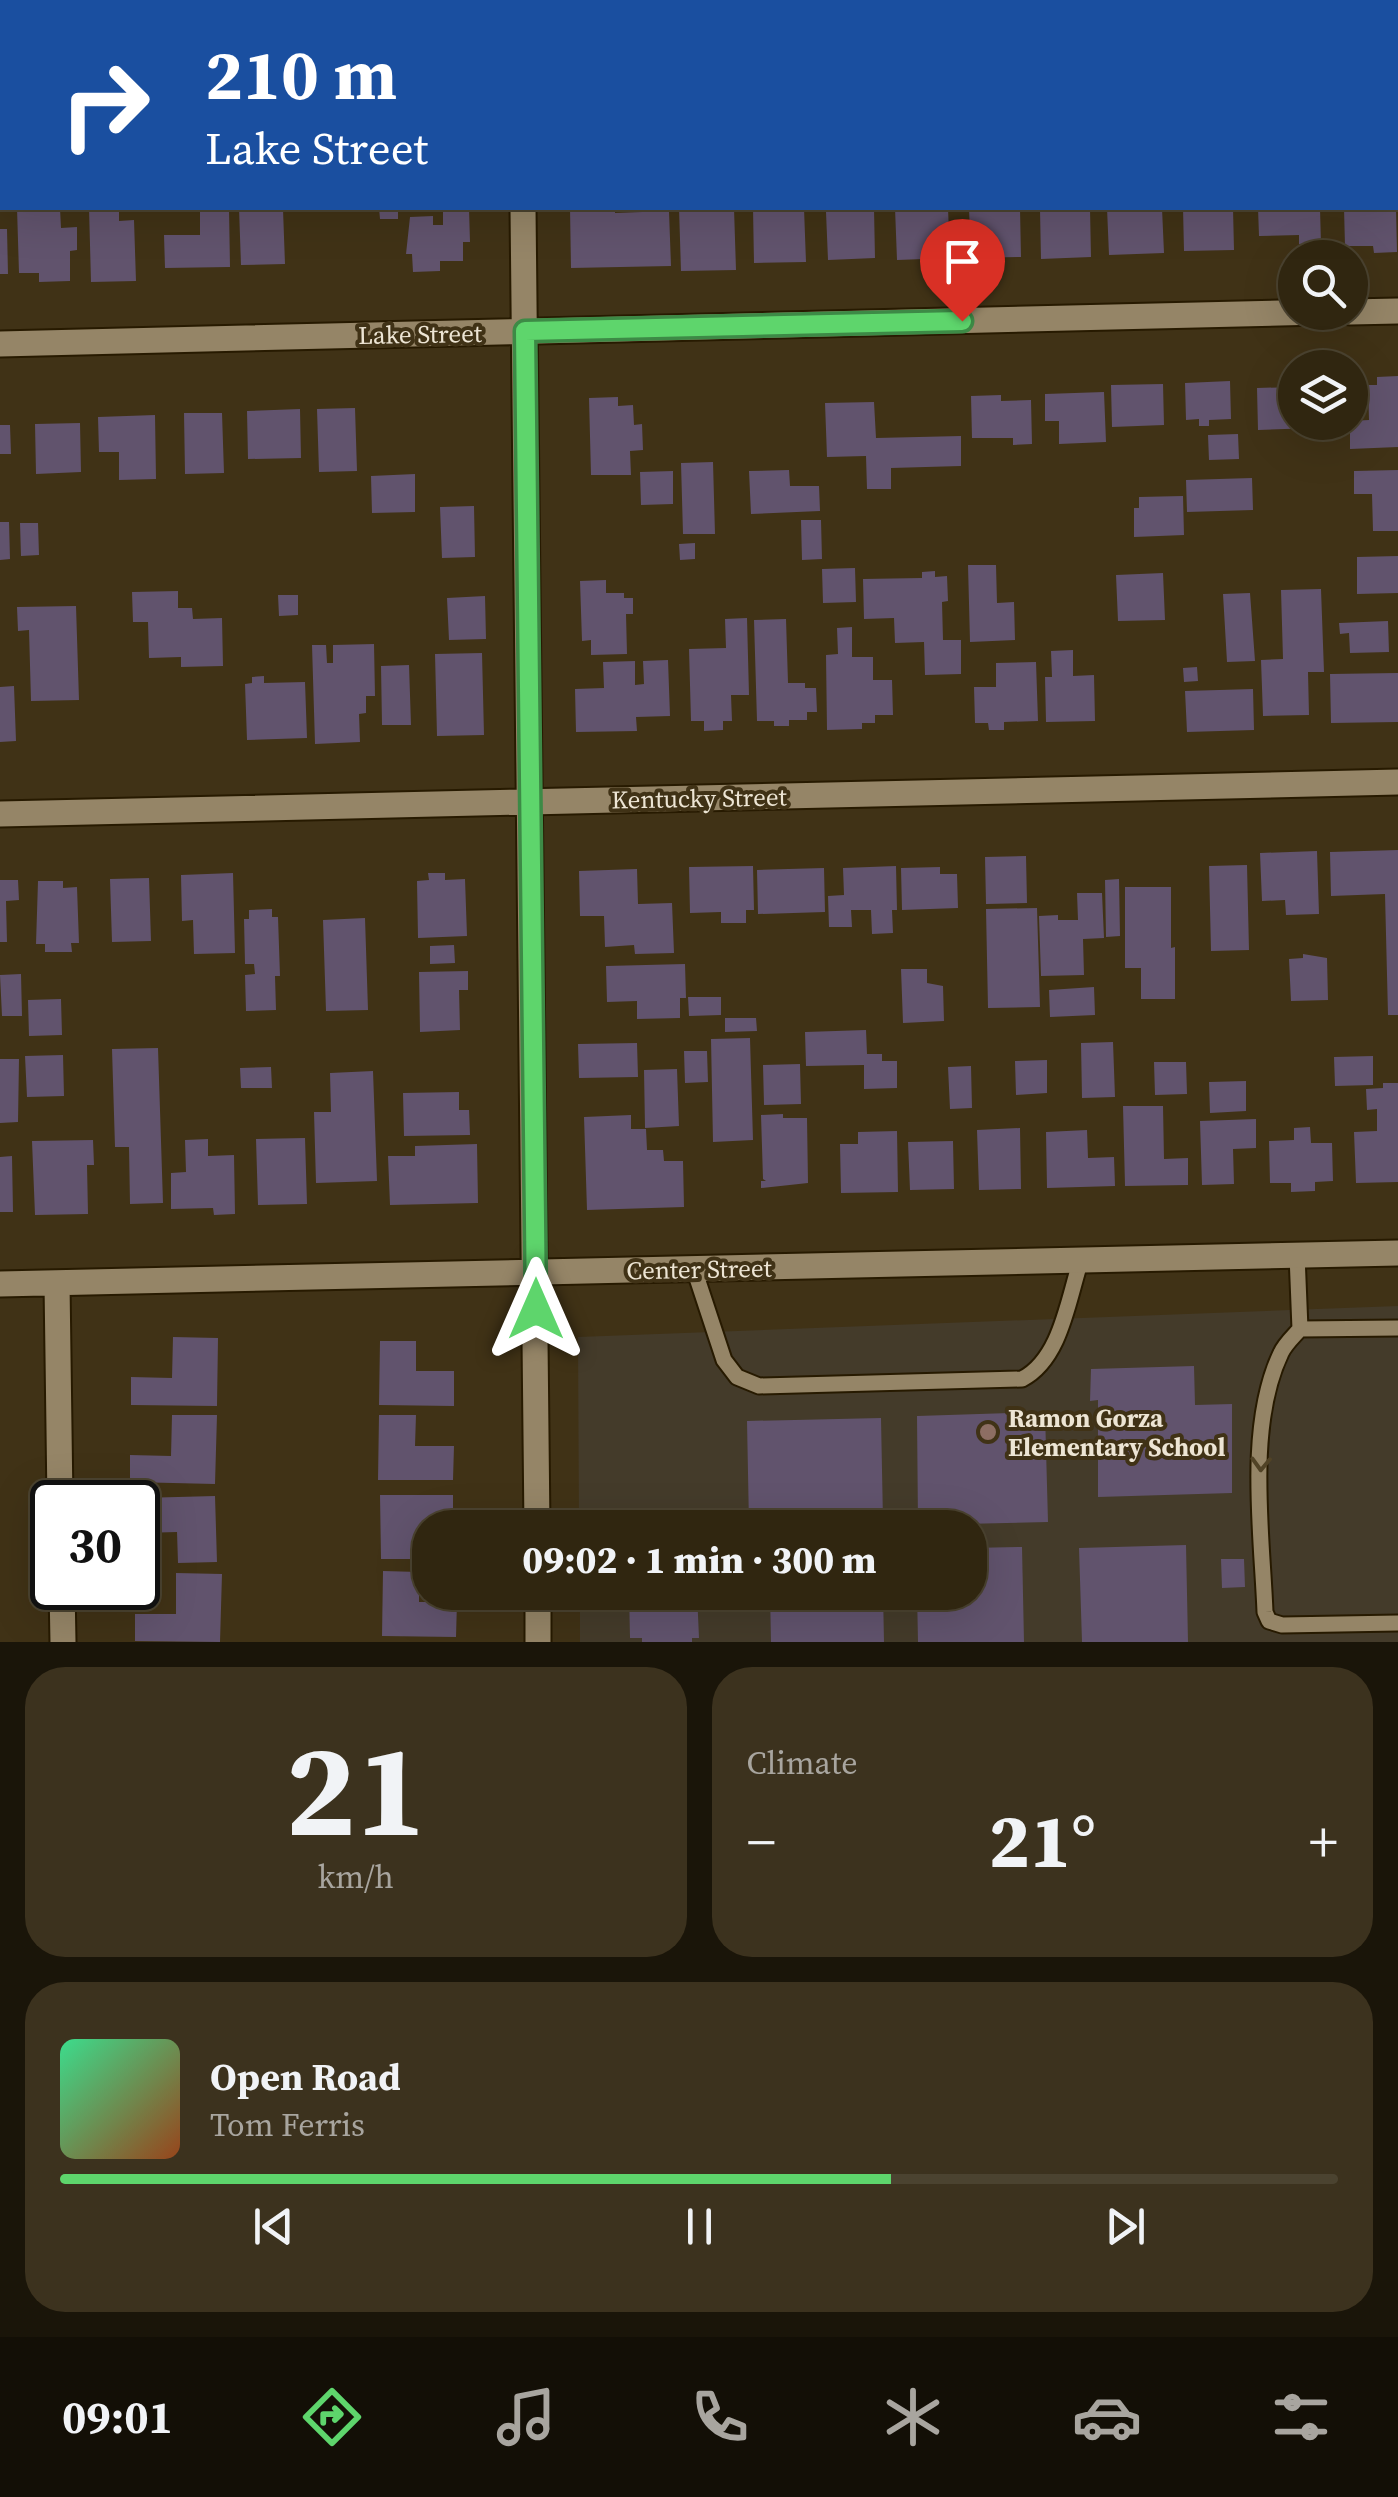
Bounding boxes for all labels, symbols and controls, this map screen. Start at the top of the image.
text: 210 m [205,26,397,122]
icon: right [40,40,170,170]
text: Lake Street [205,117,428,179]
pin [920,219,1005,322]
icon: arrive [935,234,990,289]
map controls [1278,240,1368,440]
button: search [1278,240,1368,330]
street label: Lake Street [358,316,483,352]
button: layers [1278,350,1368,440]
street label: Kentucky Street [611,779,788,817]
street label: Center Street [626,1251,773,1287]
position arrow [484,1257,588,1361]
place label: Ramon Gorza Elementary School [1008,1401,1225,1464]
marker: Ramon Gorza Elementary School [977,1421,999,1443]
one-way arrow [1250,1456,1271,1472]
speed limit sign: 30 [30,1480,160,1610]
text: 09:02 · 1 min · 300 m [522,1534,877,1586]
text: 21 [285,1700,426,1879]
text: Climate [747,1741,858,1785]
text: 21° [989,1789,1096,1892]
text: − [747,1804,776,1879]
text: + [1309,1804,1338,1879]
text: km/h [318,1855,394,1899]
text: Open Road [210,2051,401,2103]
text: Tom Ferris [210,2103,365,2147]
icon: previous [246,2199,301,2254]
icon: pause [672,2199,727,2254]
icon: next [1098,2199,1153,2254]
icon: directions [297,2382,367,2452]
icon: music [491,2382,561,2452]
icon: phone [685,2382,755,2452]
icon: climate [878,2382,948,2452]
icon: car [1072,2382,1142,2452]
icon: filters [1266,2382,1336,2452]
text: 09:01 [62,2386,173,2448]

